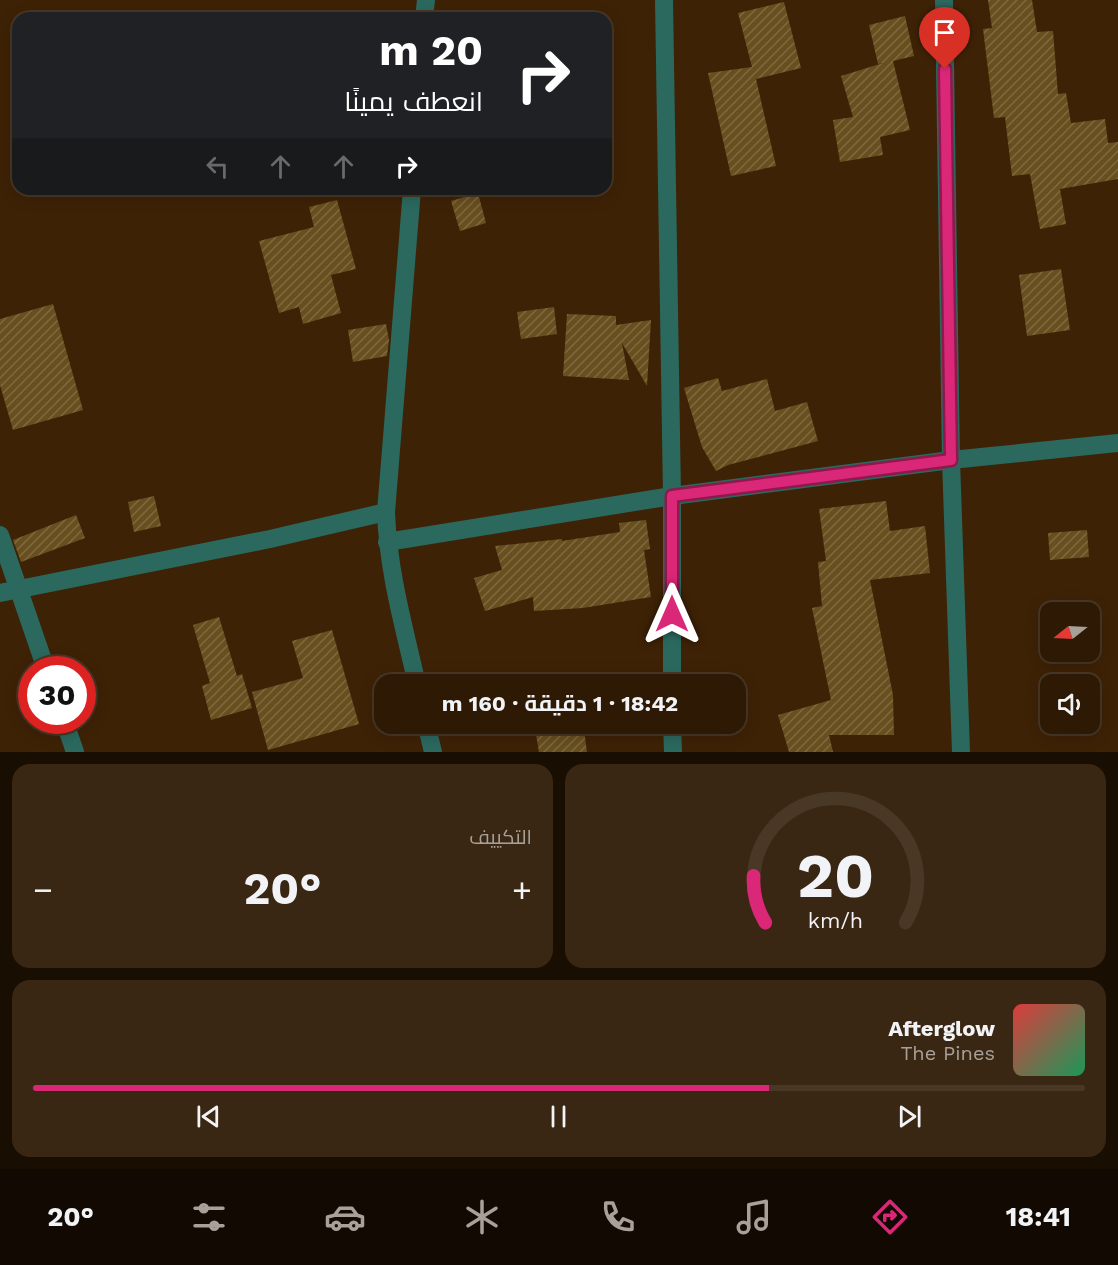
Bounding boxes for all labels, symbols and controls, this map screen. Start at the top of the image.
pin [919,7,970,69]
icon: arrive [928,16,961,49]
text: 20 m [379,26,483,75]
icon: right [504,36,582,114]
text: انعطف يمينًا [344,86,483,118]
icon: left [201,150,234,183]
icon: ahead [264,150,297,183]
icon: ahead [327,150,360,183]
icon: right [390,150,423,183]
position arrow [640,582,704,646]
north arrow [1040,602,1100,662]
map controls [1040,602,1100,734]
speed limit sign: 30 [18,656,96,734]
button: sound [1040,674,1100,734]
text: 18:42 · 1 دقيقة · 160 m [442,691,678,716]
text: التكييف [469,825,532,849]
text: 20 [797,839,874,912]
text: 20° [243,862,322,915]
text: − [33,870,53,909]
text: + [512,870,532,909]
text: km/h [808,908,863,933]
text: Afterglow [888,1016,995,1041]
text: The Pines [901,1041,995,1065]
icon: previous [192,1100,225,1133]
icon: pause [542,1100,575,1133]
icon: next [893,1100,926,1133]
icon: filters [188,1196,230,1238]
icon: car [324,1196,366,1238]
icon: climate [461,1196,503,1238]
icon: phone [597,1196,639,1238]
icon: music [733,1196,775,1238]
icon: directions [869,1196,911,1238]
text: 20° [47,1201,94,1233]
text: 18:41 [1006,1201,1071,1233]

